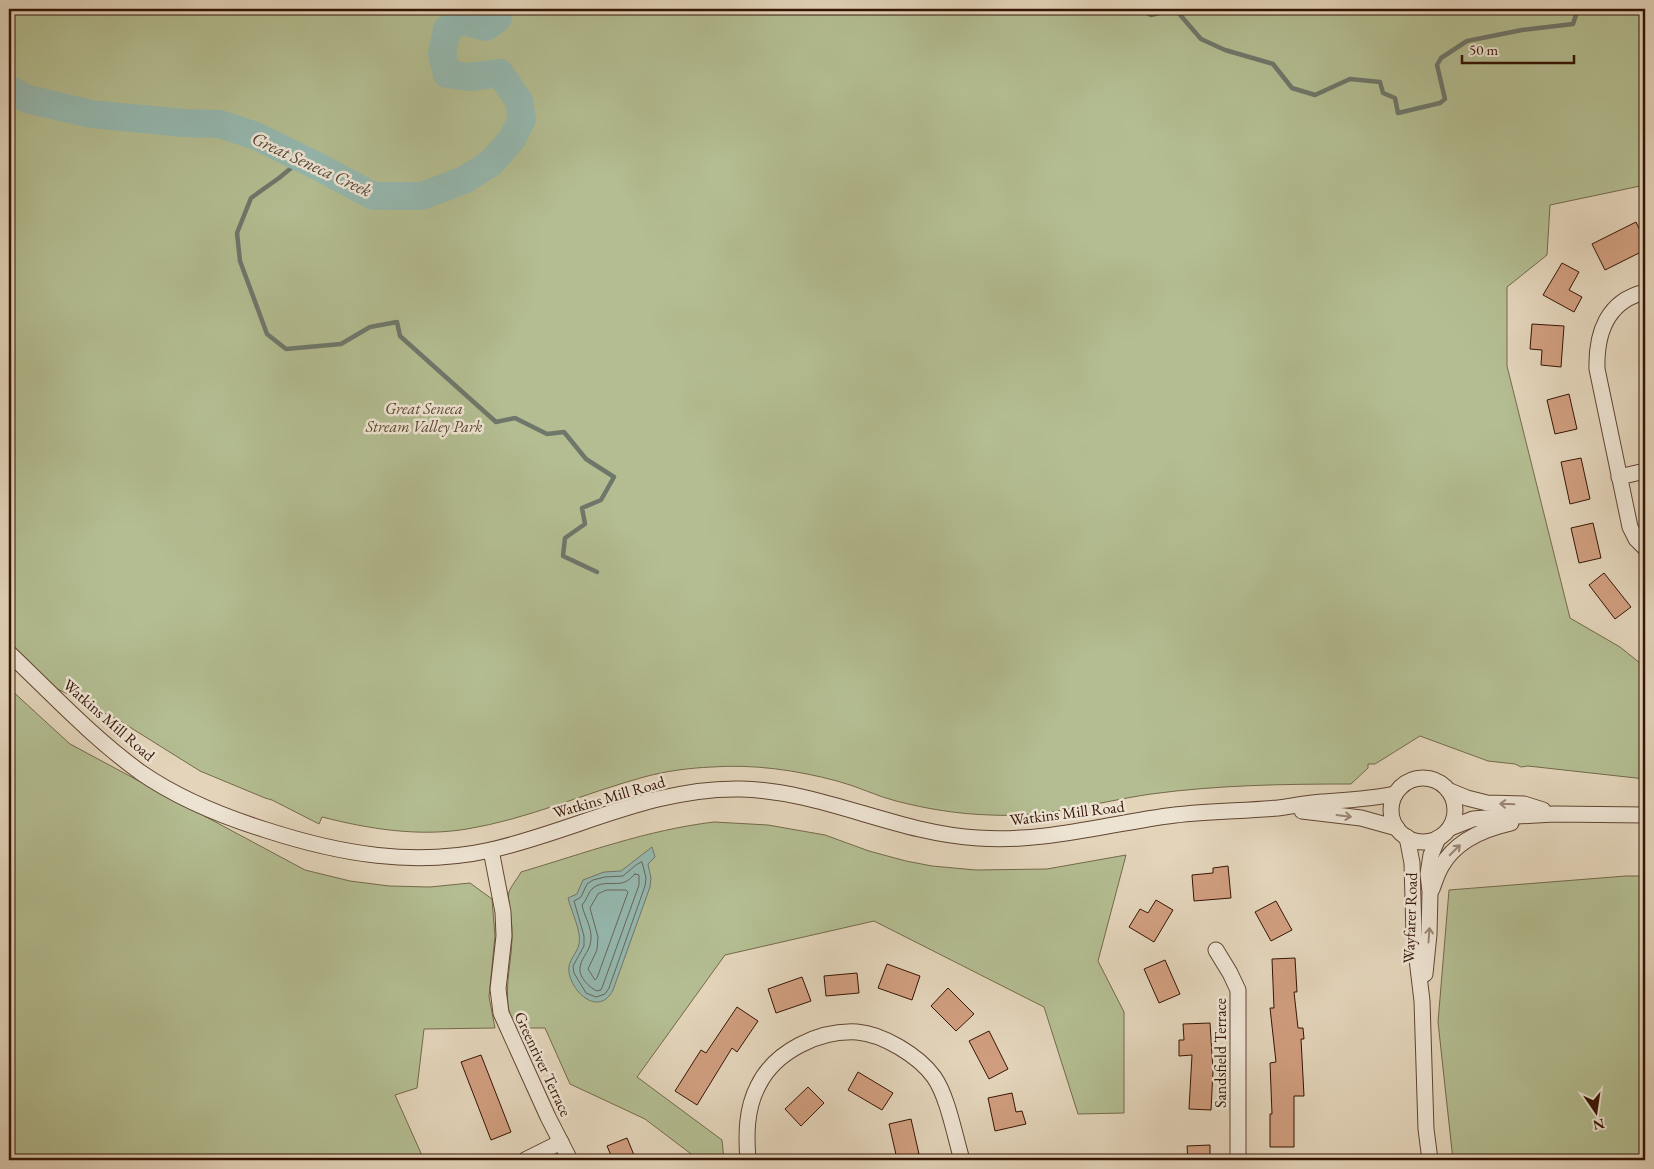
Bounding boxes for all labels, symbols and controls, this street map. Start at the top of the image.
scale bar [1462,32,1574,64]
text: 50 m [1469,40,1498,59]
water label: Great Seneca Creek [248,126,376,202]
park label: Great Seneca Stream Valley Park [365,398,483,437]
street label: Watkins Mill Road [59,674,160,766]
street label: Watkins Mill Road [551,771,668,823]
street label: Watkins Mill Road [1008,795,1126,830]
one-way arrow [1499,799,1515,808]
one-way arrow [1335,811,1351,821]
one-way arrow [1449,844,1461,857]
street label: Wayfarer Road [1398,871,1422,964]
one-way arrow [1424,927,1434,943]
street label: Sandsfield Terrace [1210,998,1231,1108]
street label: Greenriver Terrace [510,1008,576,1120]
north arrow [1572,1086,1622,1136]
text: N [1591,1115,1606,1135]

